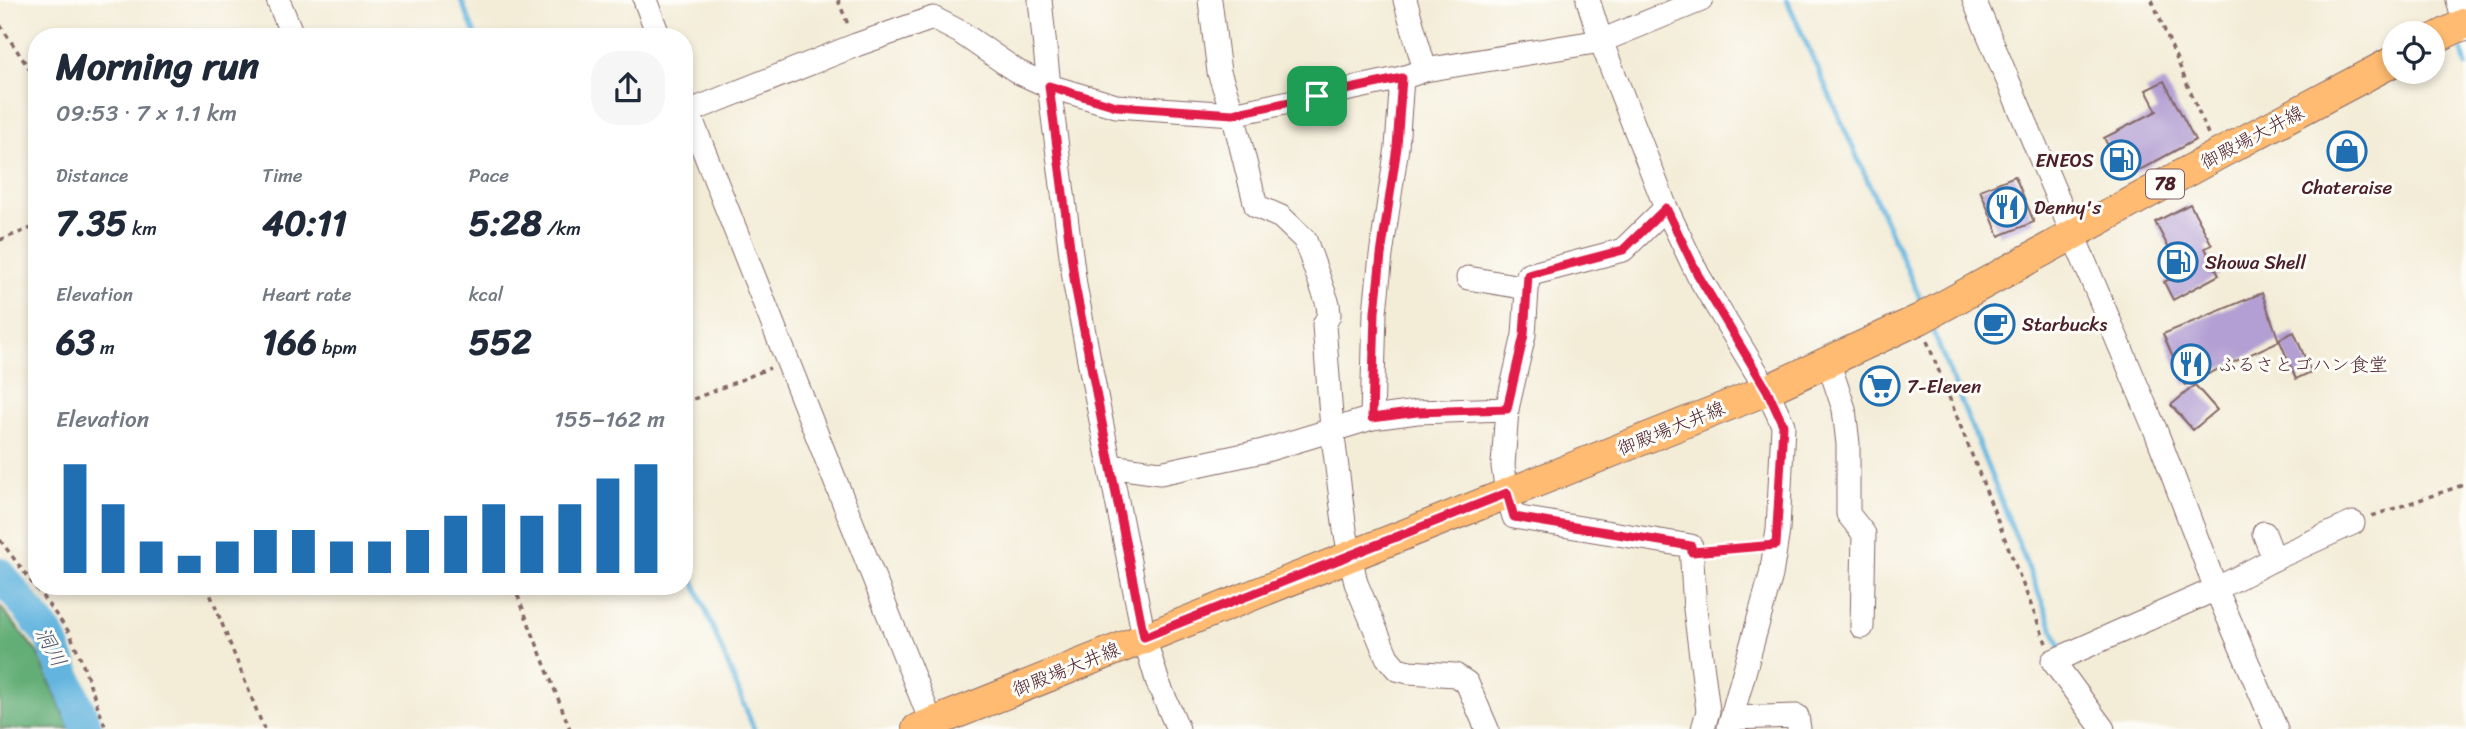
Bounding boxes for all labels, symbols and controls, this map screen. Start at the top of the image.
map controls [2382,21,2445,84]
button: locate [2382,21,2445,84]
text: Morning run [56,33,259,100]
button: share [591,51,665,125]
pin [1287,66,1347,126]
icon: arrive [1298,77,1336,115]
text: 09:53 · 7 × 1.1 km [56,93,237,134]
street label: 御殿場大井線 [2194,96,2310,178]
shop icon: Chateraise [2326,130,2368,172]
fuel station icon: ENEOS [2100,139,2142,181]
place label: ENEOS [2035,144,2094,177]
text: Distance [56,159,128,192]
text: Time [262,159,303,192]
text: Pace [469,159,509,192]
road number: 78 [2146,169,2184,198]
place label: Chateraise [2302,171,2392,204]
restaurant icon: Denny's [1986,186,2028,228]
place label: Denny's [2034,191,2101,224]
text: 7.35 [56,192,127,254]
text: 40:11 [262,192,347,254]
text: 5:28 [469,192,542,254]
text: km [127,212,157,245]
text: /km [542,212,581,245]
fuel station icon: Showa Shell [2157,241,2199,283]
place label: Showa Shell [2205,246,2307,279]
text: Elevation [56,278,133,311]
text: Heart rate [262,278,352,311]
text: kcal [469,278,503,311]
cafe icon: Starbucks [1974,303,2016,345]
place label: Starbucks [2022,308,2107,341]
text: 63 [56,311,95,373]
text: 166 [262,311,317,373]
text: 552 [469,311,532,373]
text: m [95,331,115,364]
text: bpm [317,331,357,364]
restaurant icon: ふるさとゴハン食堂 [2170,343,2212,385]
place label: ふるさとゴハン食堂 [2218,348,2388,381]
supermarket icon: 7-Eleven [1859,365,1901,407]
place label: 7-Eleven [1907,370,1981,403]
street label: 御殿場大井線 [1612,391,1730,465]
text: Elevation [56,399,149,440]
text: 155–162 m [554,399,665,440]
water label: 洞川 [24,620,78,674]
street label: 御殿場大井線 [1007,632,1125,706]

